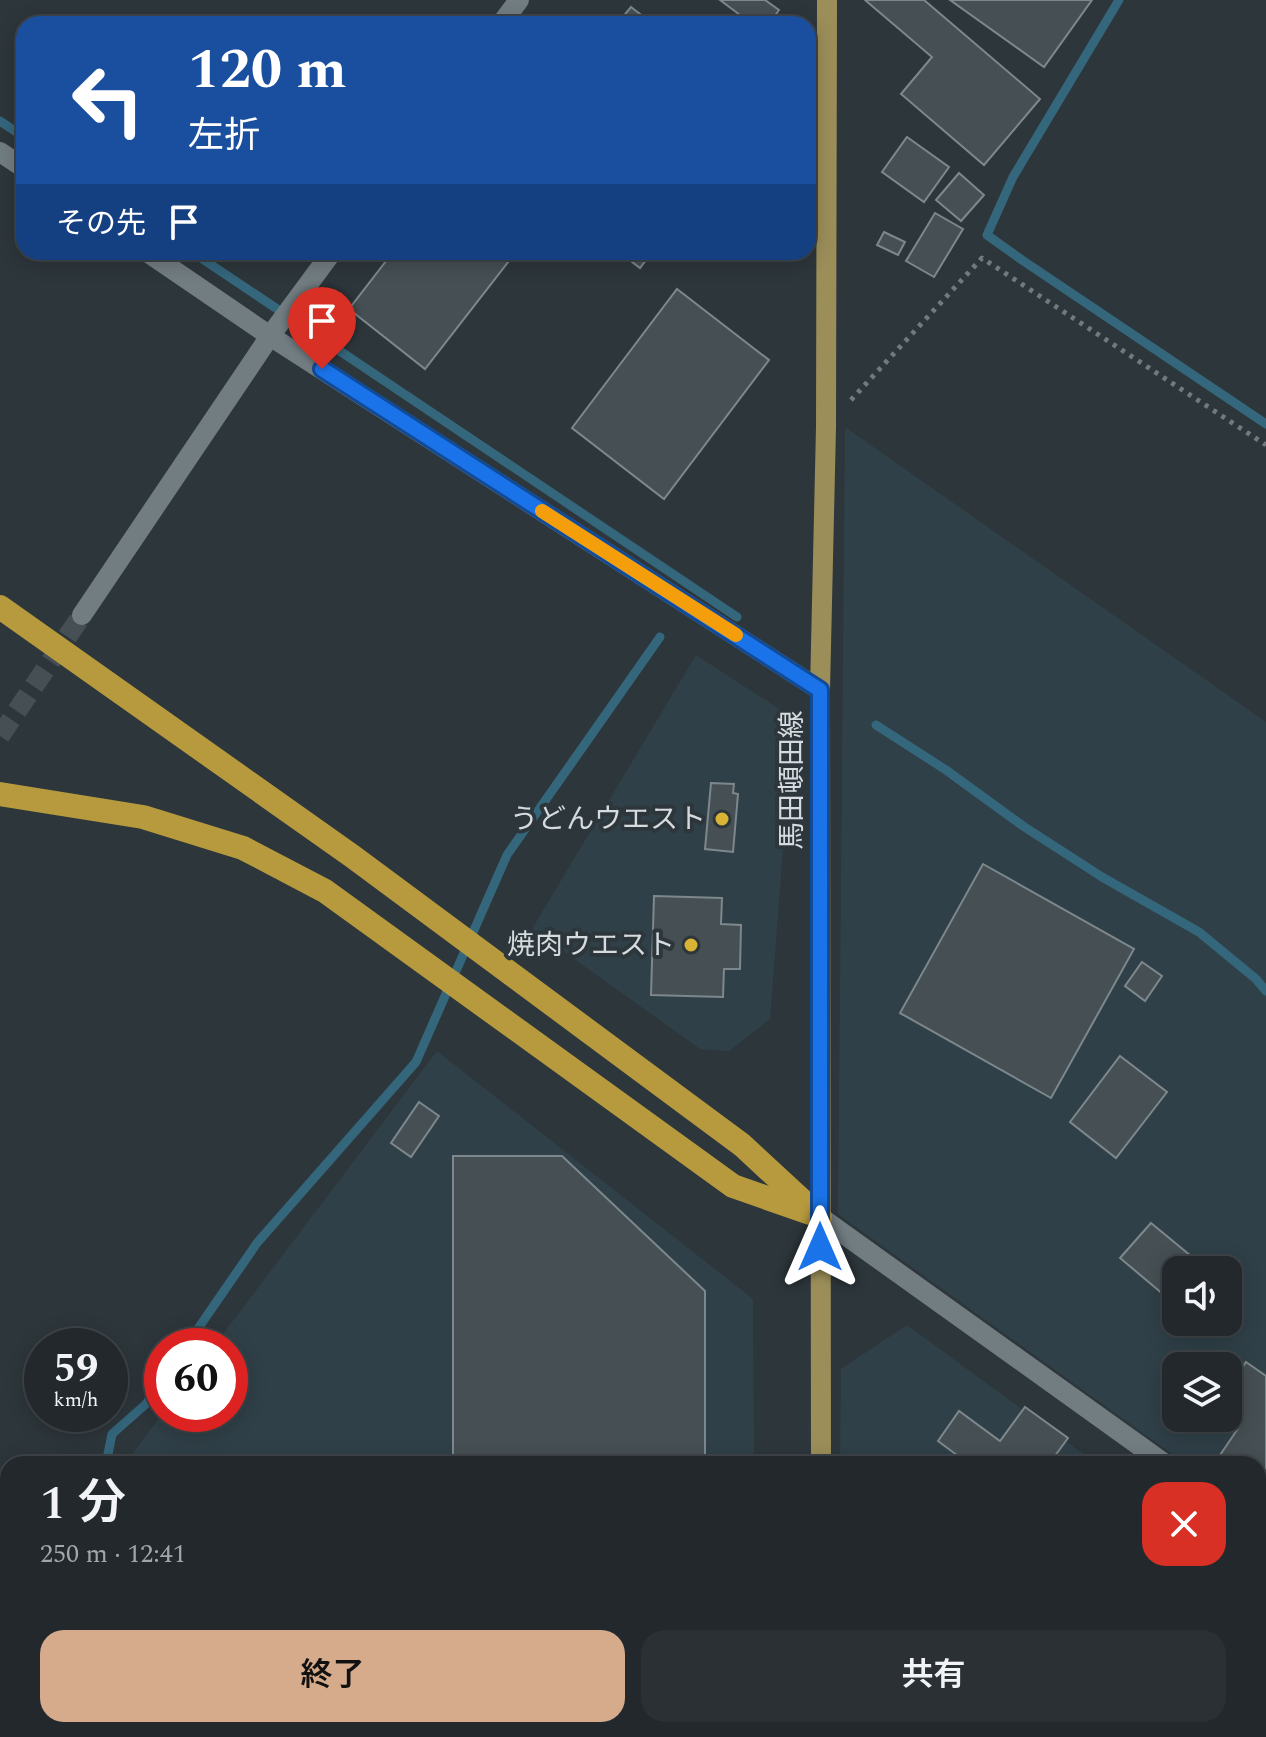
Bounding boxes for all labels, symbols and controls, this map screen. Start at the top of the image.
text: 120 m [188,28,347,113]
icon: left [56,48,160,152]
text: 左折 [188,109,260,164]
icon: arrive [162,200,206,244]
text: その先 [56,201,146,247]
pin [288,287,356,369]
icon: arrive [300,299,344,343]
street label: 馬田頓田線 [771,710,814,850]
place label: うどんウエスト [510,798,706,841]
marker: うどんウエスト [713,810,731,828]
place label: 焼肉ウエスト [507,924,675,967]
marker: 焼肉ウエスト [682,936,700,954]
position arrow [778,1205,862,1289]
map controls [1162,1256,1242,1432]
button: sound [1162,1256,1242,1336]
speed limit sign: 60 [144,1328,248,1432]
text: 59 [54,1339,98,1400]
button: layers [1162,1352,1242,1432]
text: km/h [54,1385,99,1415]
text: 1 分 [40,1467,126,1540]
button: close [1142,1482,1226,1566]
text: 250 m · 12:41 [40,1534,186,1574]
button: 終了 [40,1630,625,1722]
button: 共有 [641,1630,1226,1722]

